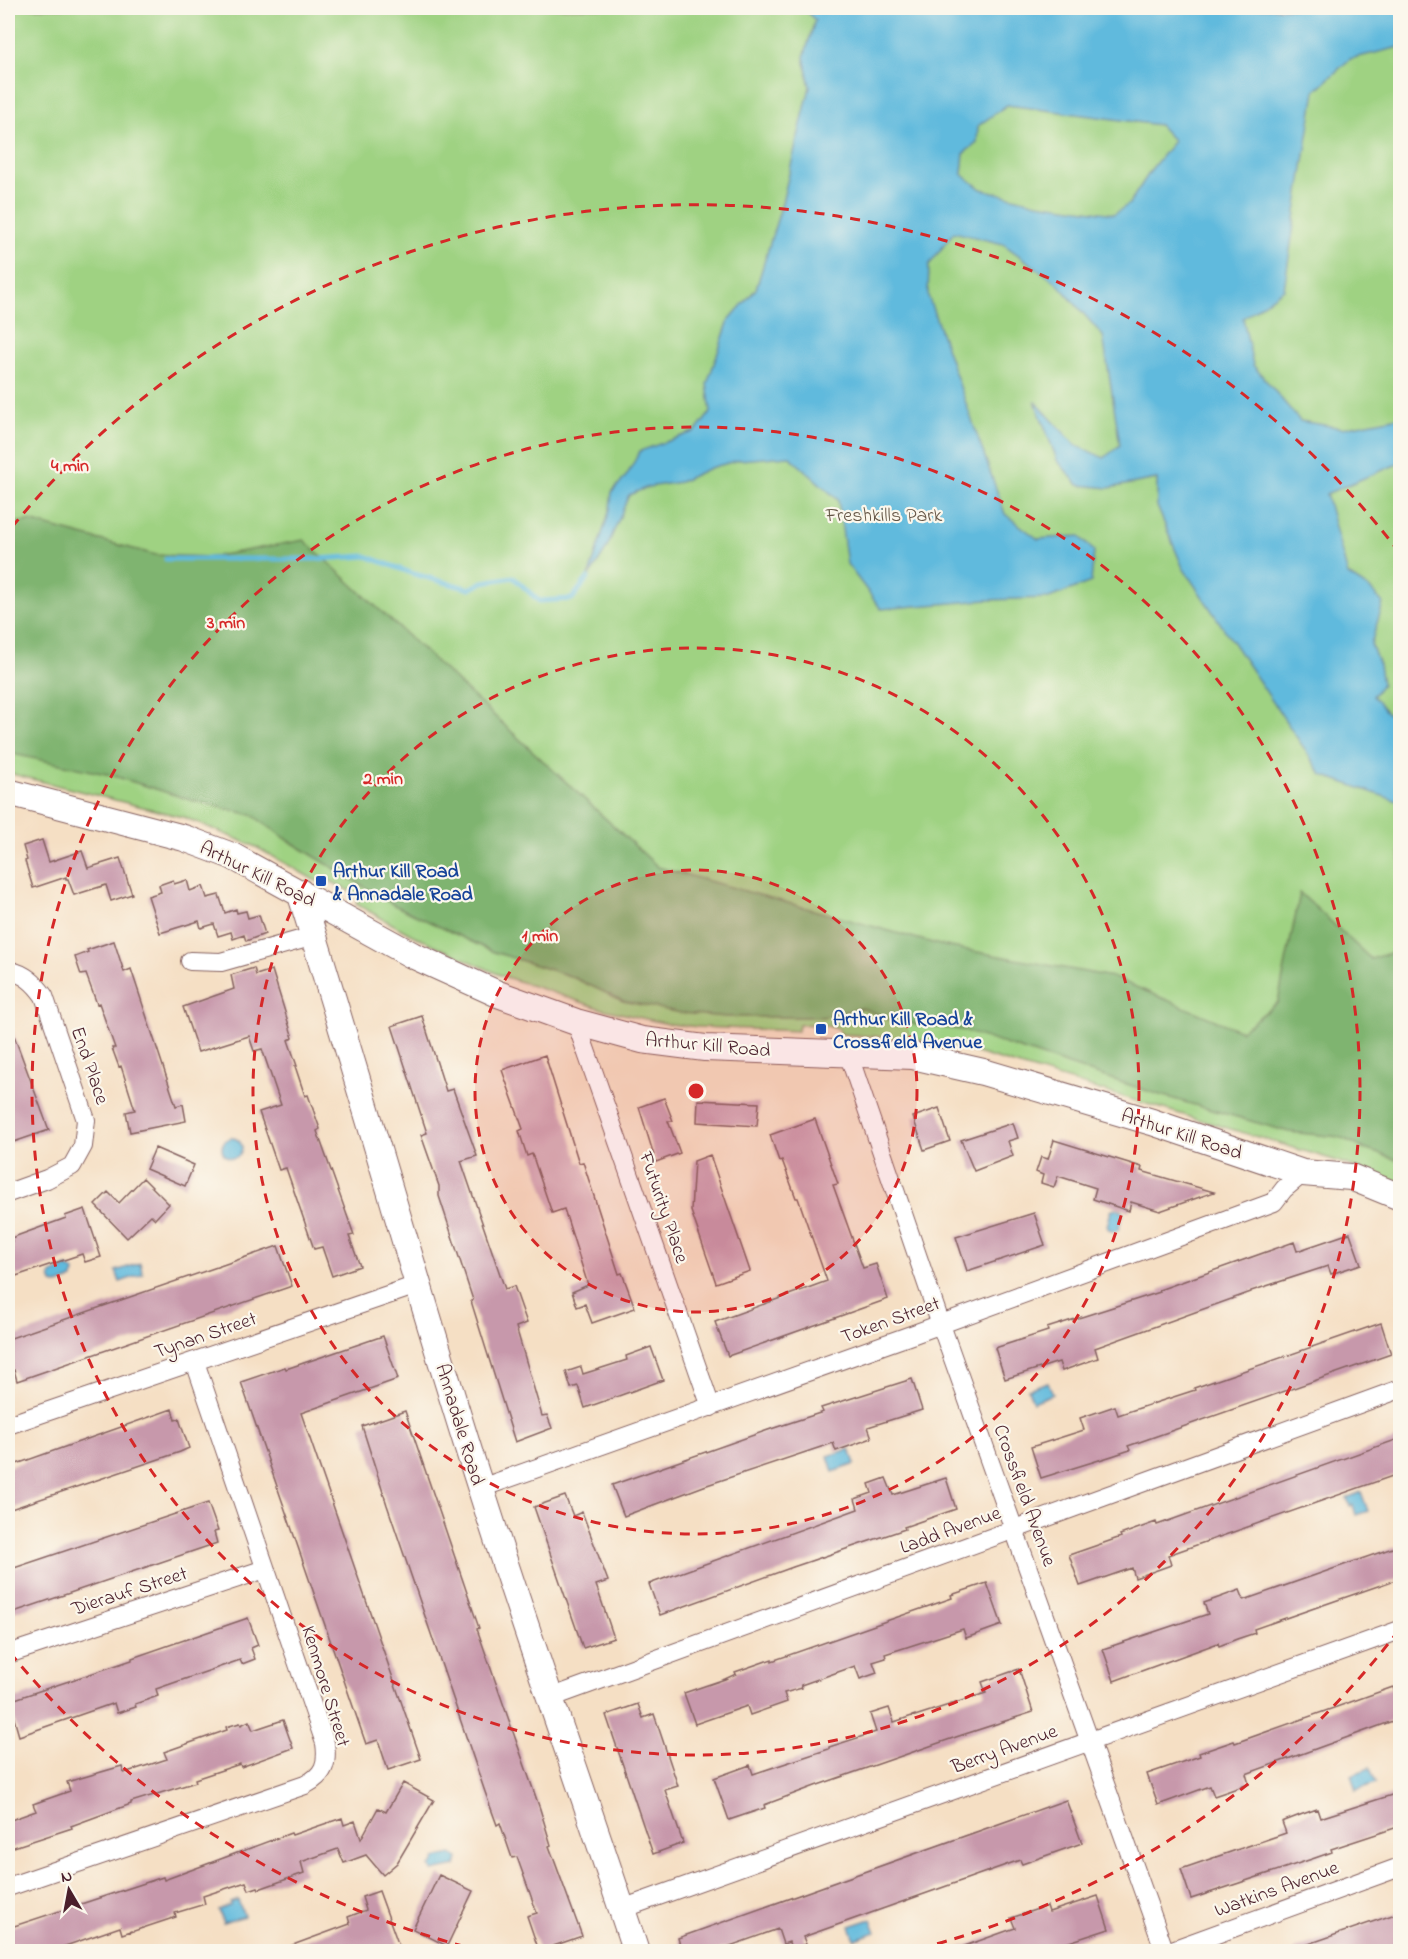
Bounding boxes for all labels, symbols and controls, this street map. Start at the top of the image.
text: 4 min [51,454,89,480]
park label: Freshkills Park [825,502,943,531]
text: 3 min [206,611,245,637]
text: 2 min [362,767,403,793]
street label: Arthur Kill Road [194,835,320,916]
place label: Arthur Kill Road & Annadale Road [332,858,474,910]
marker: Arthur Kill Road & Annadale Road [314,874,328,888]
text: 1 min [522,924,558,950]
place label: Arthur Kill Road & Crossfield Avenue [833,1006,983,1058]
marker: Arthur Kill Road & Crossfield Avenue [814,1022,828,1036]
street label: End Place [62,1023,115,1109]
street label: Arthur Kill Road [644,1027,772,1066]
centre of rings [686,1081,706,1101]
street label: Arthur Kill Road [1117,1102,1246,1169]
street label: Futurity Place [630,1147,695,1267]
street label: Token Street [837,1290,945,1353]
street label: Tynan Street [151,1305,261,1367]
street label: Annadale Road [426,1360,491,1489]
street label: Crossfield Avenue [985,1421,1063,1571]
street label: Ladd Avenue [896,1500,1005,1563]
street label: Dierauf Street [67,1560,192,1625]
street label: Kenmore Street [292,1623,357,1751]
street label: Berry Avenue [947,1718,1062,1783]
street label: Watkins Avenue [1211,1854,1343,1926]
north arrow [39,1860,99,1920]
text: N [59,1864,74,1890]

